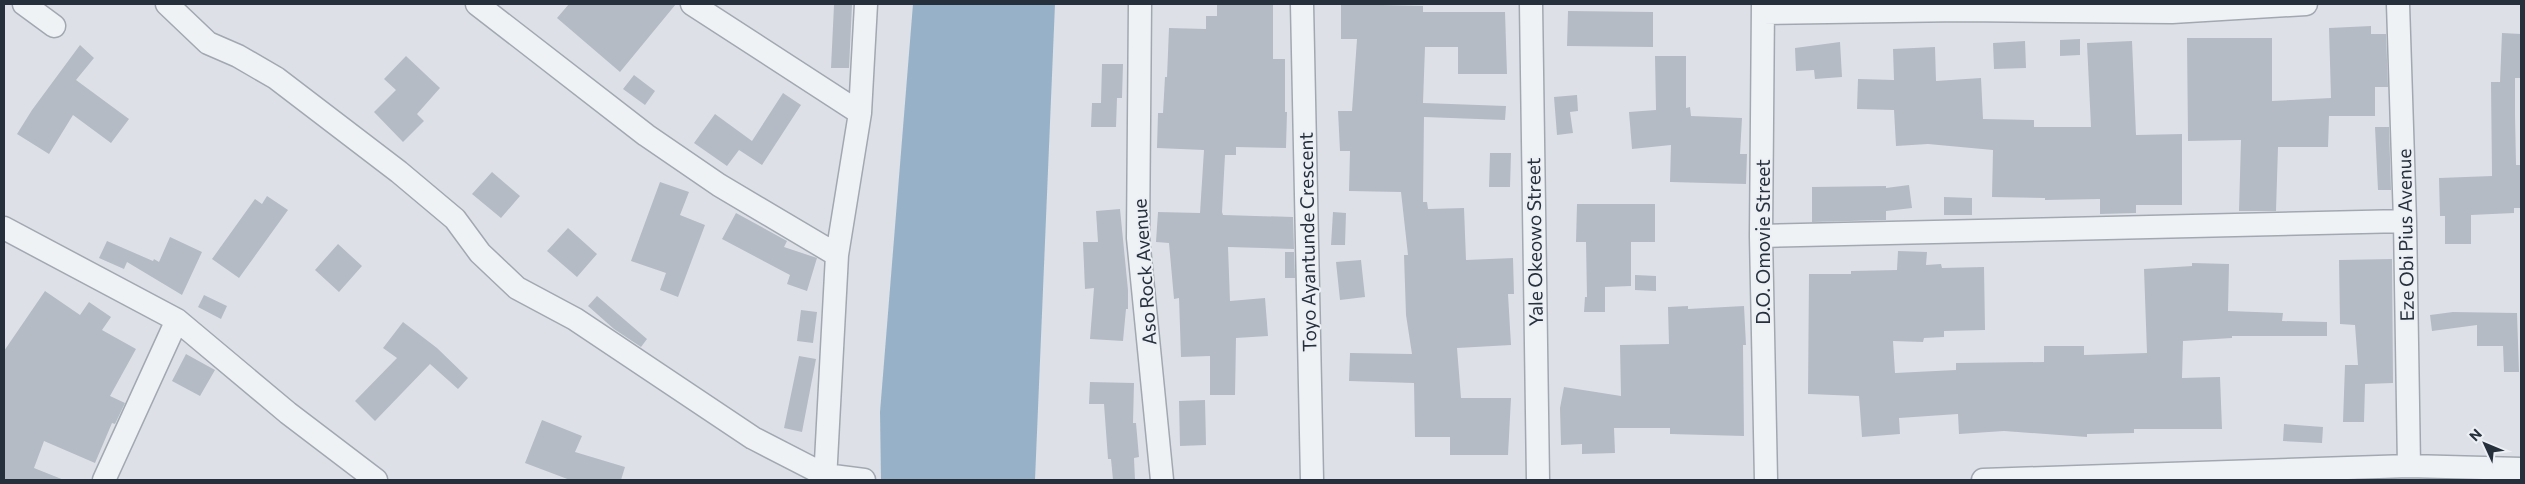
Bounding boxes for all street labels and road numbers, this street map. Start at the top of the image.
street label: Toyo Ayantunde Crescent [1294,132,1320,352]
street label: Eze Obi Pius Avenue [2392,148,2418,322]
street label: Yale Okeowo Street [1521,157,1547,327]
street label: D.O. Omovie Street [1751,159,1774,325]
street label: Aso Rock Avenue [1127,198,1161,346]

